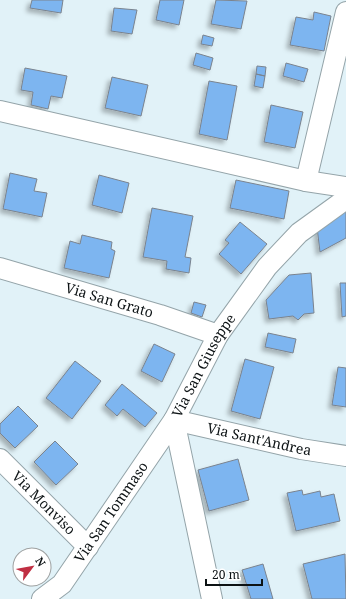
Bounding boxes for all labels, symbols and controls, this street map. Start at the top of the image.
street label: Via San Grato [63,278,156,322]
street label: Via San Giuseppe [167,310,239,420]
street label: Via Sant'Andrea [205,418,313,460]
street label: Via San Tommaso [69,458,152,566]
street label: Via Monviso [8,467,80,538]
north arrow [12,547,52,587]
text: N [32,554,50,569]
scale bar [206,561,262,587]
text: 20 m [212,566,240,583]

